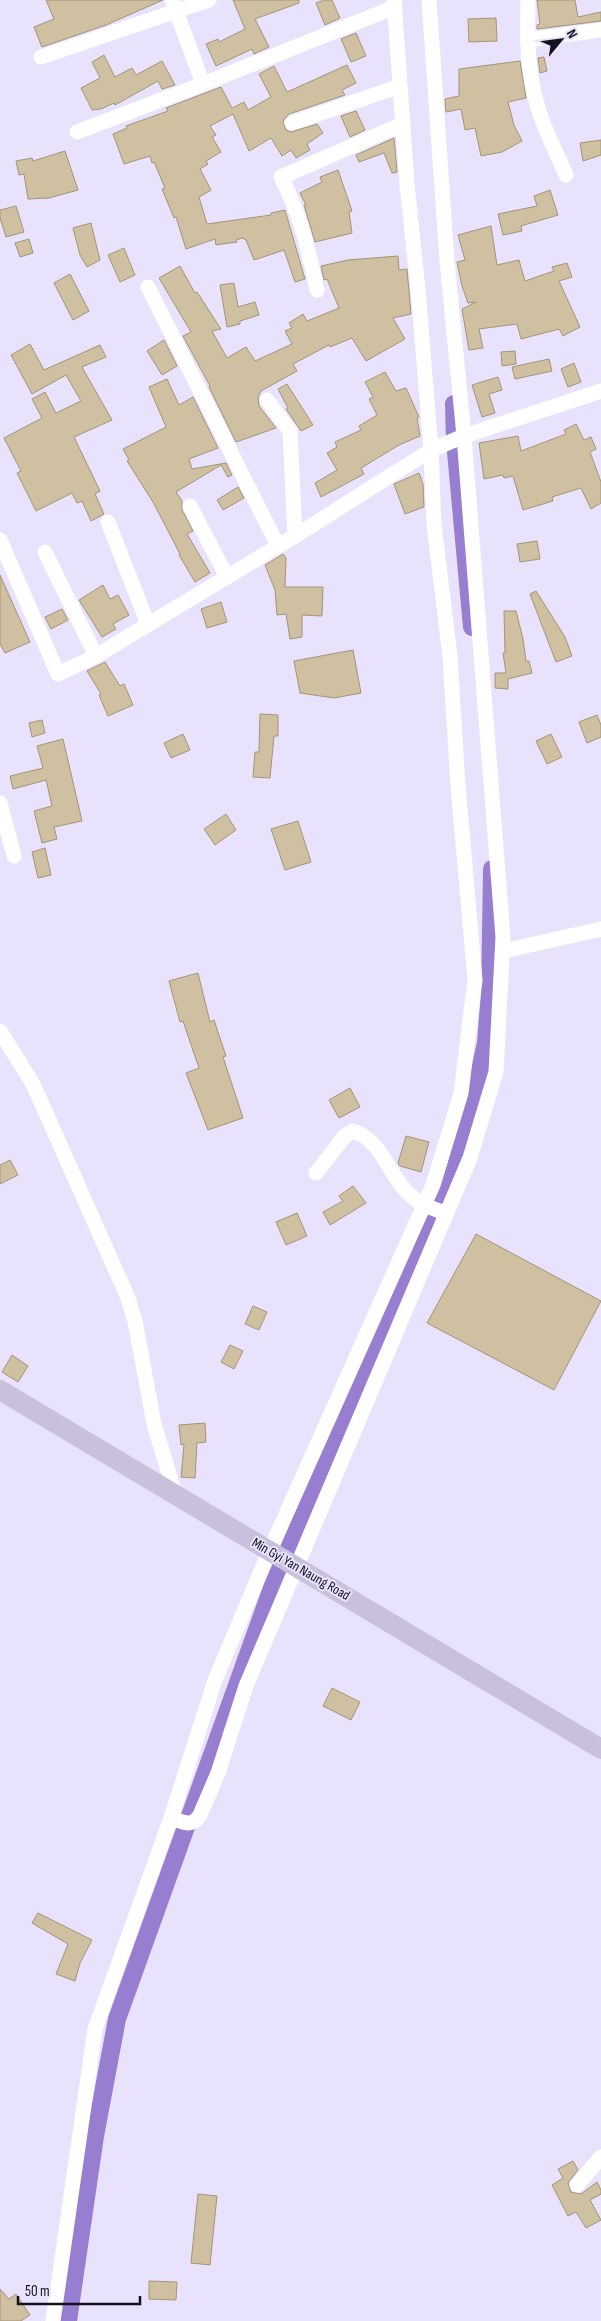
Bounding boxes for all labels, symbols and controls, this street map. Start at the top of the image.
north arrow [536,15,586,65]
text: N [563,27,581,41]
street label: Min Gyi Yan Naung Road [249,1534,353,1604]
scale bar [18,2274,140,2306]
text: 50 m [25,2282,50,2301]

